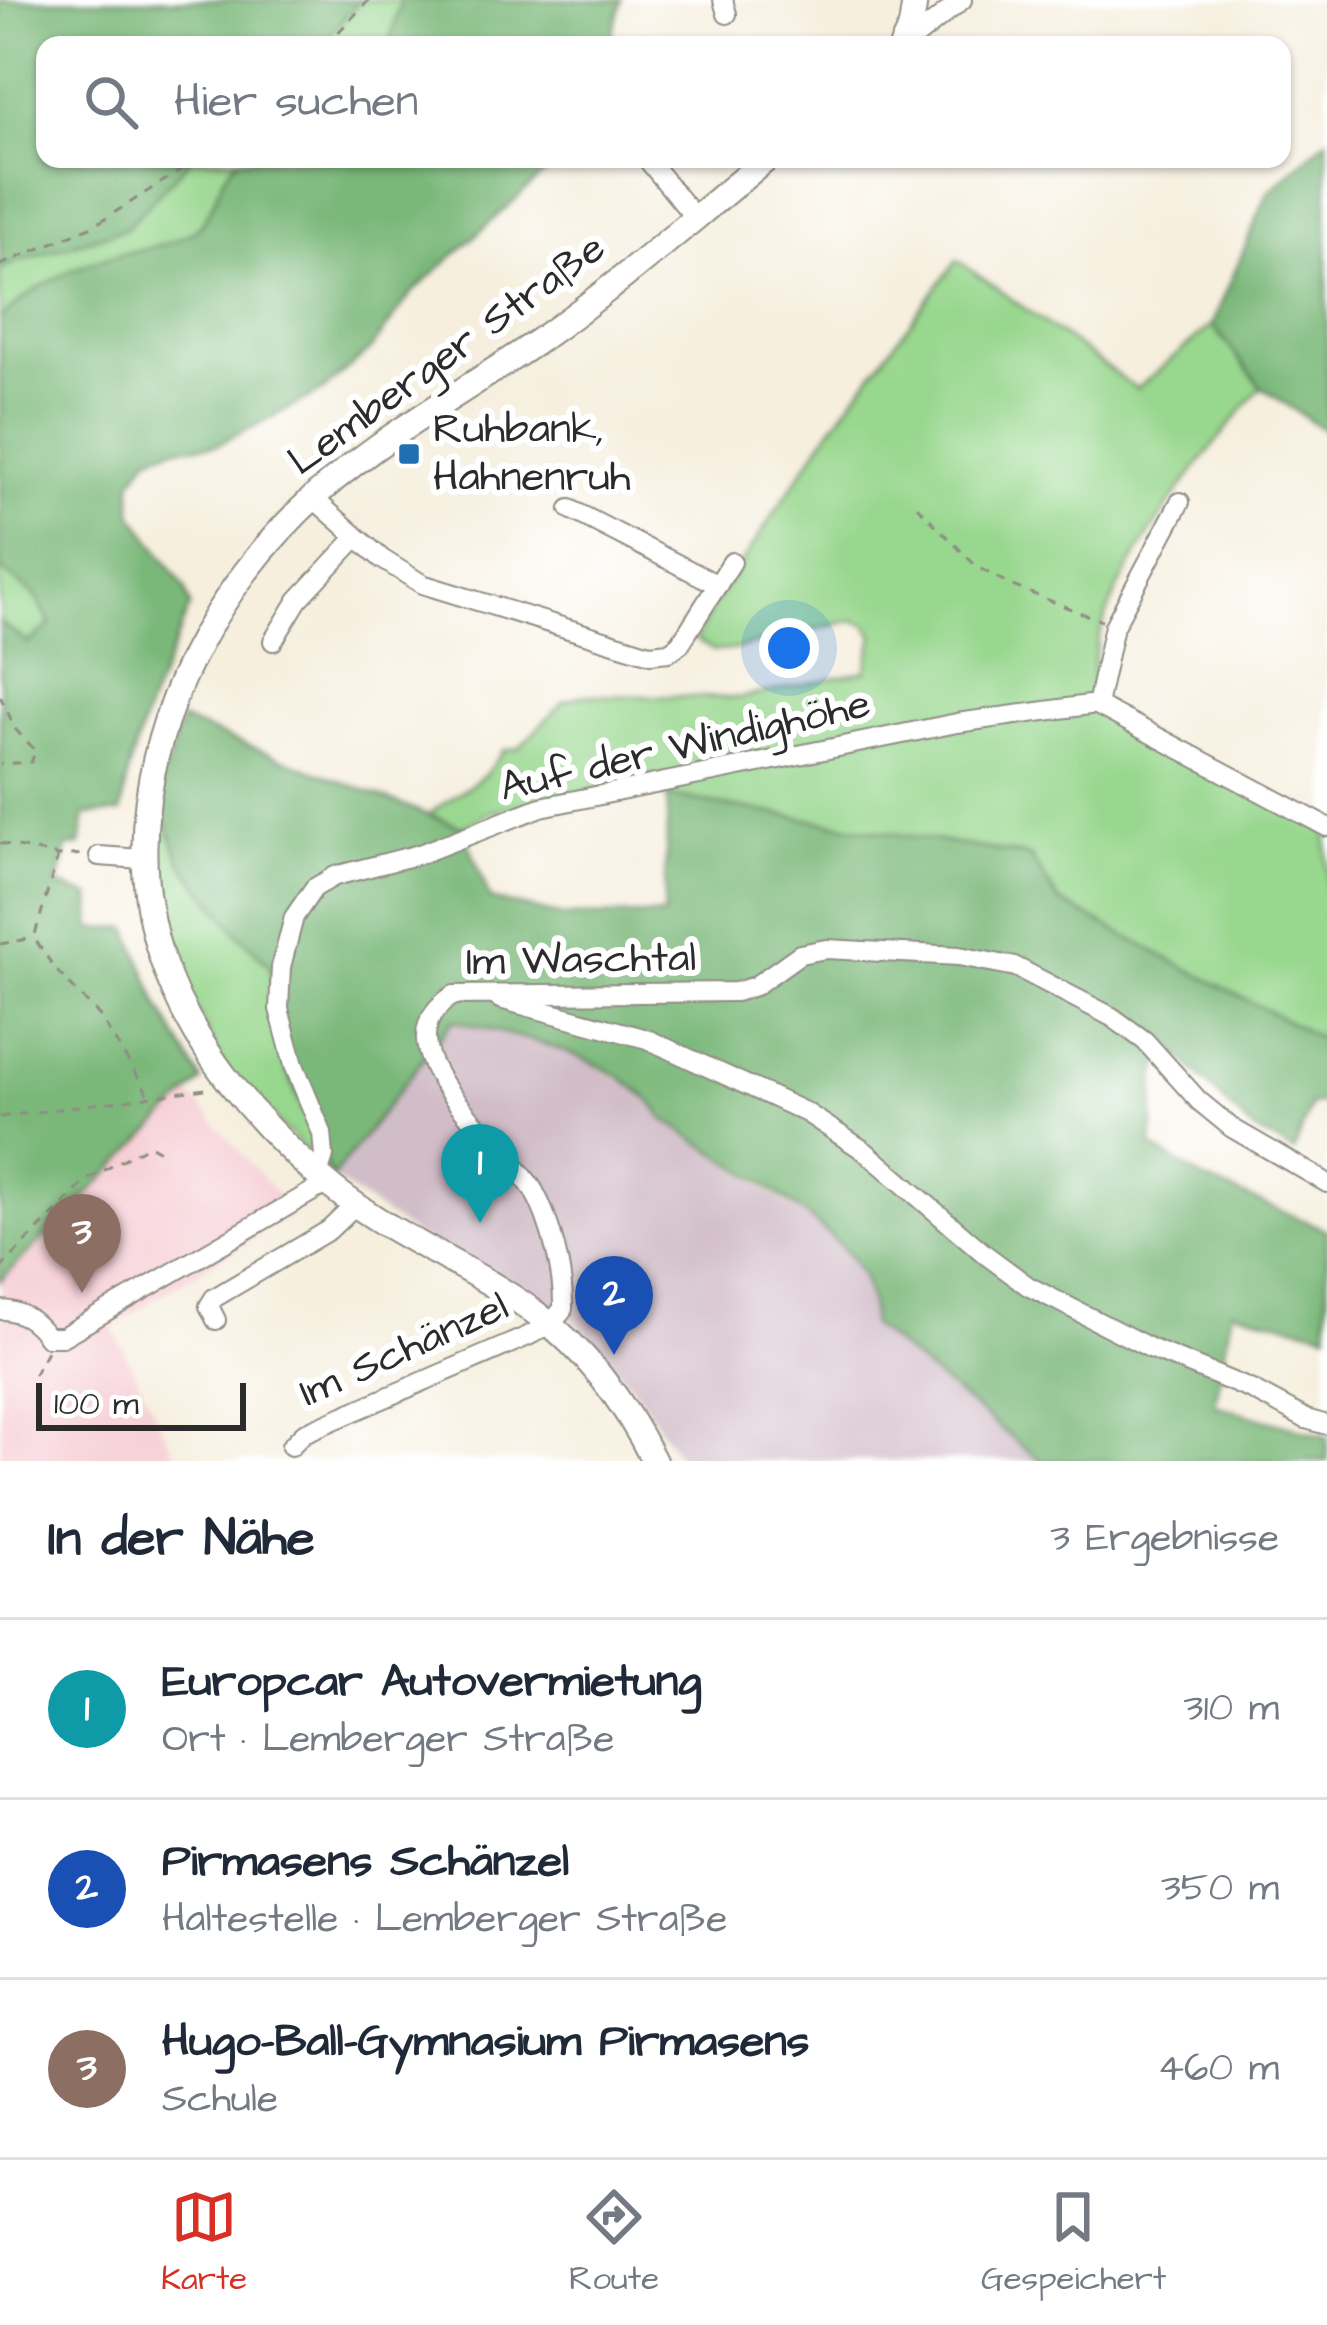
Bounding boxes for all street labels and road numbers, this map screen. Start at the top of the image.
street label: Lemberger Straße [276,220,618,490]
street label: Auf der Windighöhe [494,675,876,817]
street label: Im Waschtal [465,929,697,991]
street label: Im Schänzel [290,1278,518,1422]

